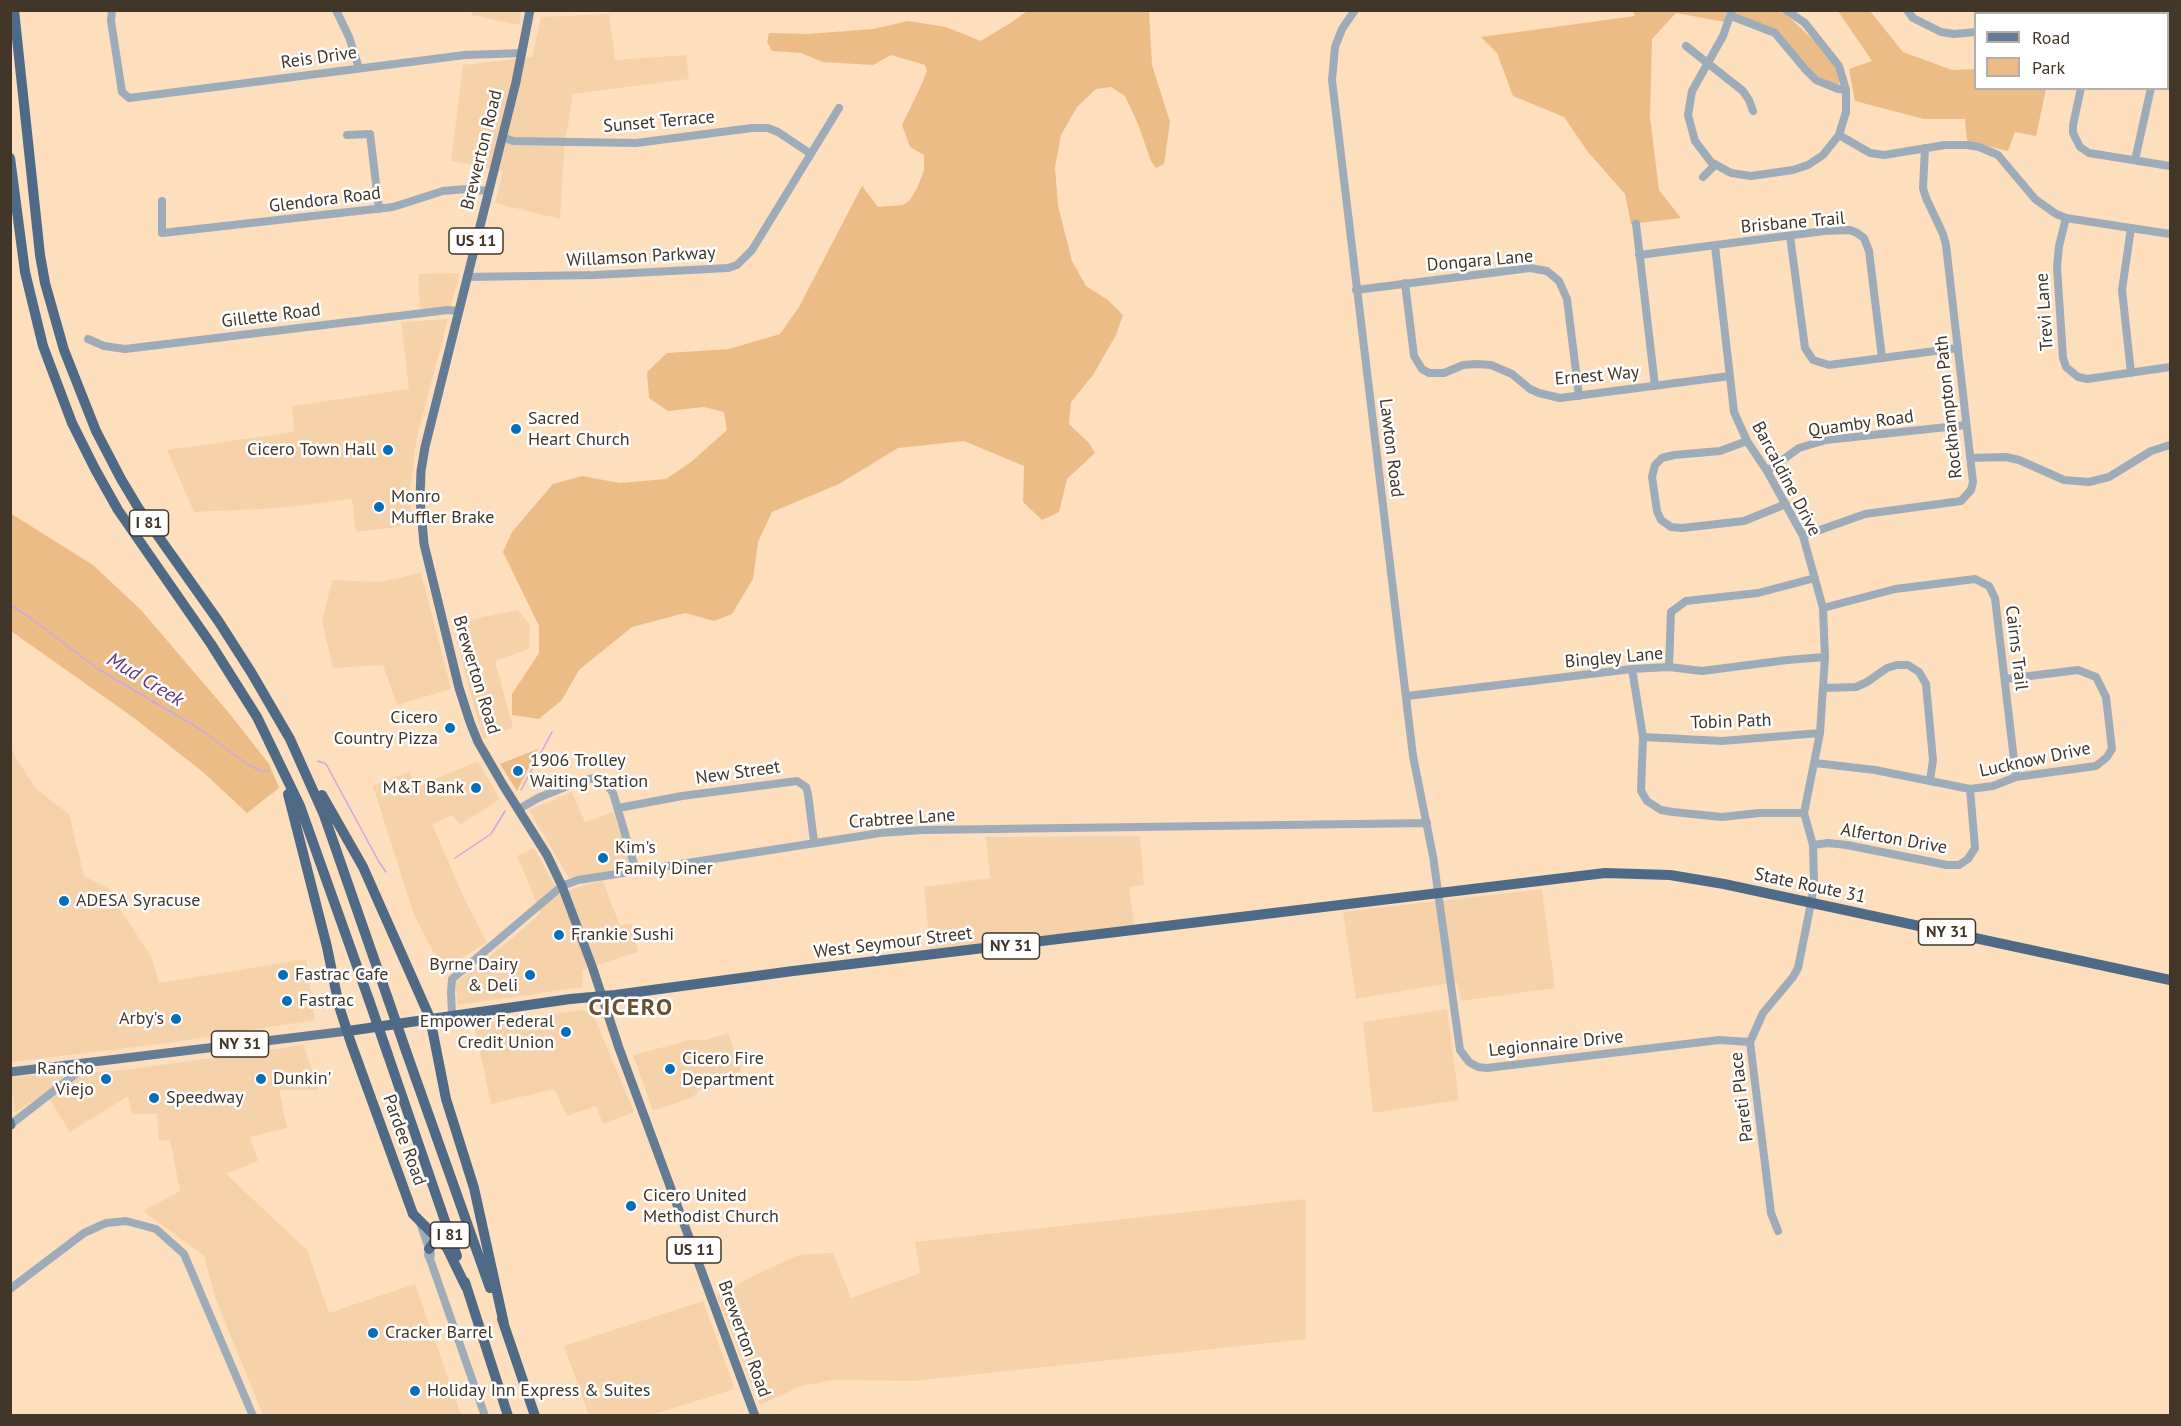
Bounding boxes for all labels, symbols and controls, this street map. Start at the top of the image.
legend [1974,12,2169,90]
text: Road [2032,26,2070,49]
street label: Reis Drive [280,42,358,74]
text: Park [2032,56,2065,79]
street label: Brewerton Road [457,88,507,212]
street label: Sunset Terrace [602,106,716,138]
street label: Glendora Road [268,182,382,218]
street label: Brisbane Trail [1740,208,1846,238]
road number: US 11 [449,228,503,254]
street label: Willamson Parkway [566,242,716,272]
street label: Dongara Lane [1426,246,1534,276]
street label: Trevi Lane [2032,272,2058,352]
street label: Gillette Road [220,299,322,333]
street label: Rockhampton Path [1931,334,1967,480]
street label: Ernest Way [1554,362,1640,390]
street label: Lawton Road [1374,397,1408,499]
street label: Quamby Road [1807,406,1915,442]
place label: Sacred Heart Church [528,408,630,450]
street label: Barcaldine Drive [1747,418,1825,540]
marker: Sacred Heart Church [509,422,523,436]
place label: Cicero Town Hall [247,439,376,461]
marker: Cicero Town Hall [381,443,395,457]
place label: Monro Muffler Brake [391,486,494,528]
marker: Monro Muffler Brake [372,500,386,514]
road number: I 81 [130,510,168,536]
street label: Cairns Trail [2000,604,2032,692]
street label: Brewerton Road [448,613,504,737]
street label: Bingley Lane [1564,643,1664,673]
water label: Mud Creek [102,648,188,712]
place label: Cicero Country Pizza [334,707,438,750]
street label: Tobin Path [1690,710,1772,734]
marker: Cicero Country Pizza [443,721,457,735]
street label: Lucknow Drive [1977,738,2093,782]
place label: 1906 Trolley Waiting Station [530,750,648,792]
street label: New Street [694,756,782,790]
marker: 1906 Trolley Waiting Station [511,764,525,778]
place label: M&T Bank [382,777,464,799]
marker: M&T Bank [469,781,483,795]
street label: Crabtree Lane [848,805,956,833]
street label: Alferton Drive [1839,819,1949,859]
place label: Kim's Family Diner [615,837,713,880]
marker: Kim's Family Diner [596,851,610,865]
street label: State Route 31 [1752,864,1868,908]
place label: ADESA Syracuse [76,890,200,912]
marker: ADESA Syracuse [57,894,71,908]
road number: NY 31 [1918,919,1976,945]
street label: West Seymour Street [813,923,973,963]
place label: Frankie Sushi [571,924,674,946]
marker: Frankie Sushi [552,928,566,942]
road number: NY 31 [982,933,1040,959]
place label: Byrne Dairy & Deli [429,954,518,996]
place label: Fastrac Cafe [295,964,388,986]
marker: Fastrac Cafe [276,968,290,982]
marker: Byrne Dairy & Deli [523,968,537,982]
place label: Fastrac [299,990,354,1012]
marker: Fastrac [280,994,294,1008]
district label: CICERO [589,994,673,1022]
place label: Arby's [119,1008,164,1030]
place label: Empower Federal Credit Union [420,1011,554,1054]
marker: Arby's [169,1012,183,1026]
marker: Empower Federal Credit Union [559,1025,573,1039]
street label: Legionnaire Drive [1488,1026,1624,1062]
road number: NY 31 [212,1031,268,1057]
place label: Cicero Fire Department [682,1048,774,1090]
street label: Pareti Place [1726,1051,1758,1143]
place label: Rancho Viejo [37,1058,94,1100]
marker: Cicero Fire Department [663,1062,677,1076]
place label: Dunkin' [273,1068,332,1090]
marker: Rancho Viejo [99,1072,113,1086]
marker: Dunkin' [254,1072,268,1086]
place label: Speedway [166,1087,244,1109]
marker: Speedway [147,1091,161,1105]
street label: Pardee Road [378,1092,430,1188]
place label: Cicero United Methodist Church [643,1185,779,1228]
marker: Cicero United Methodist Church [624,1199,638,1213]
road number: I 81 [430,1222,470,1248]
road number: US 11 [667,1237,721,1263]
street label: Brewerton Road [713,1278,775,1400]
place label: Cracker Barrel [385,1322,493,1344]
marker: Cracker Barrel [366,1326,380,1340]
place label: Holiday Inn Express & Suites [427,1380,650,1402]
marker: Holiday Inn Express & Suites [408,1384,422,1398]

